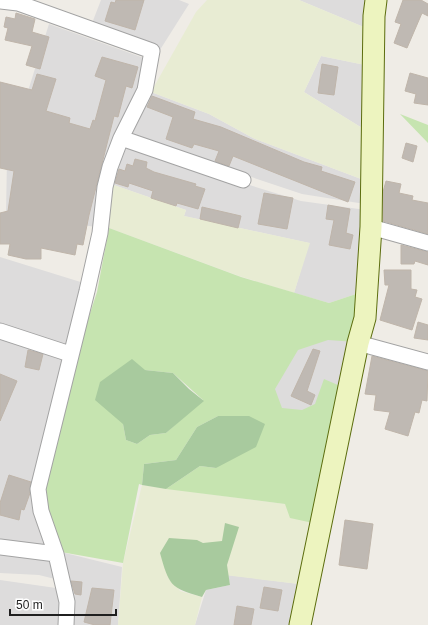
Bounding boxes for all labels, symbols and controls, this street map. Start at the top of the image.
scale bar [10,591,116,617]
text: 50 m [16,598,43,612]

